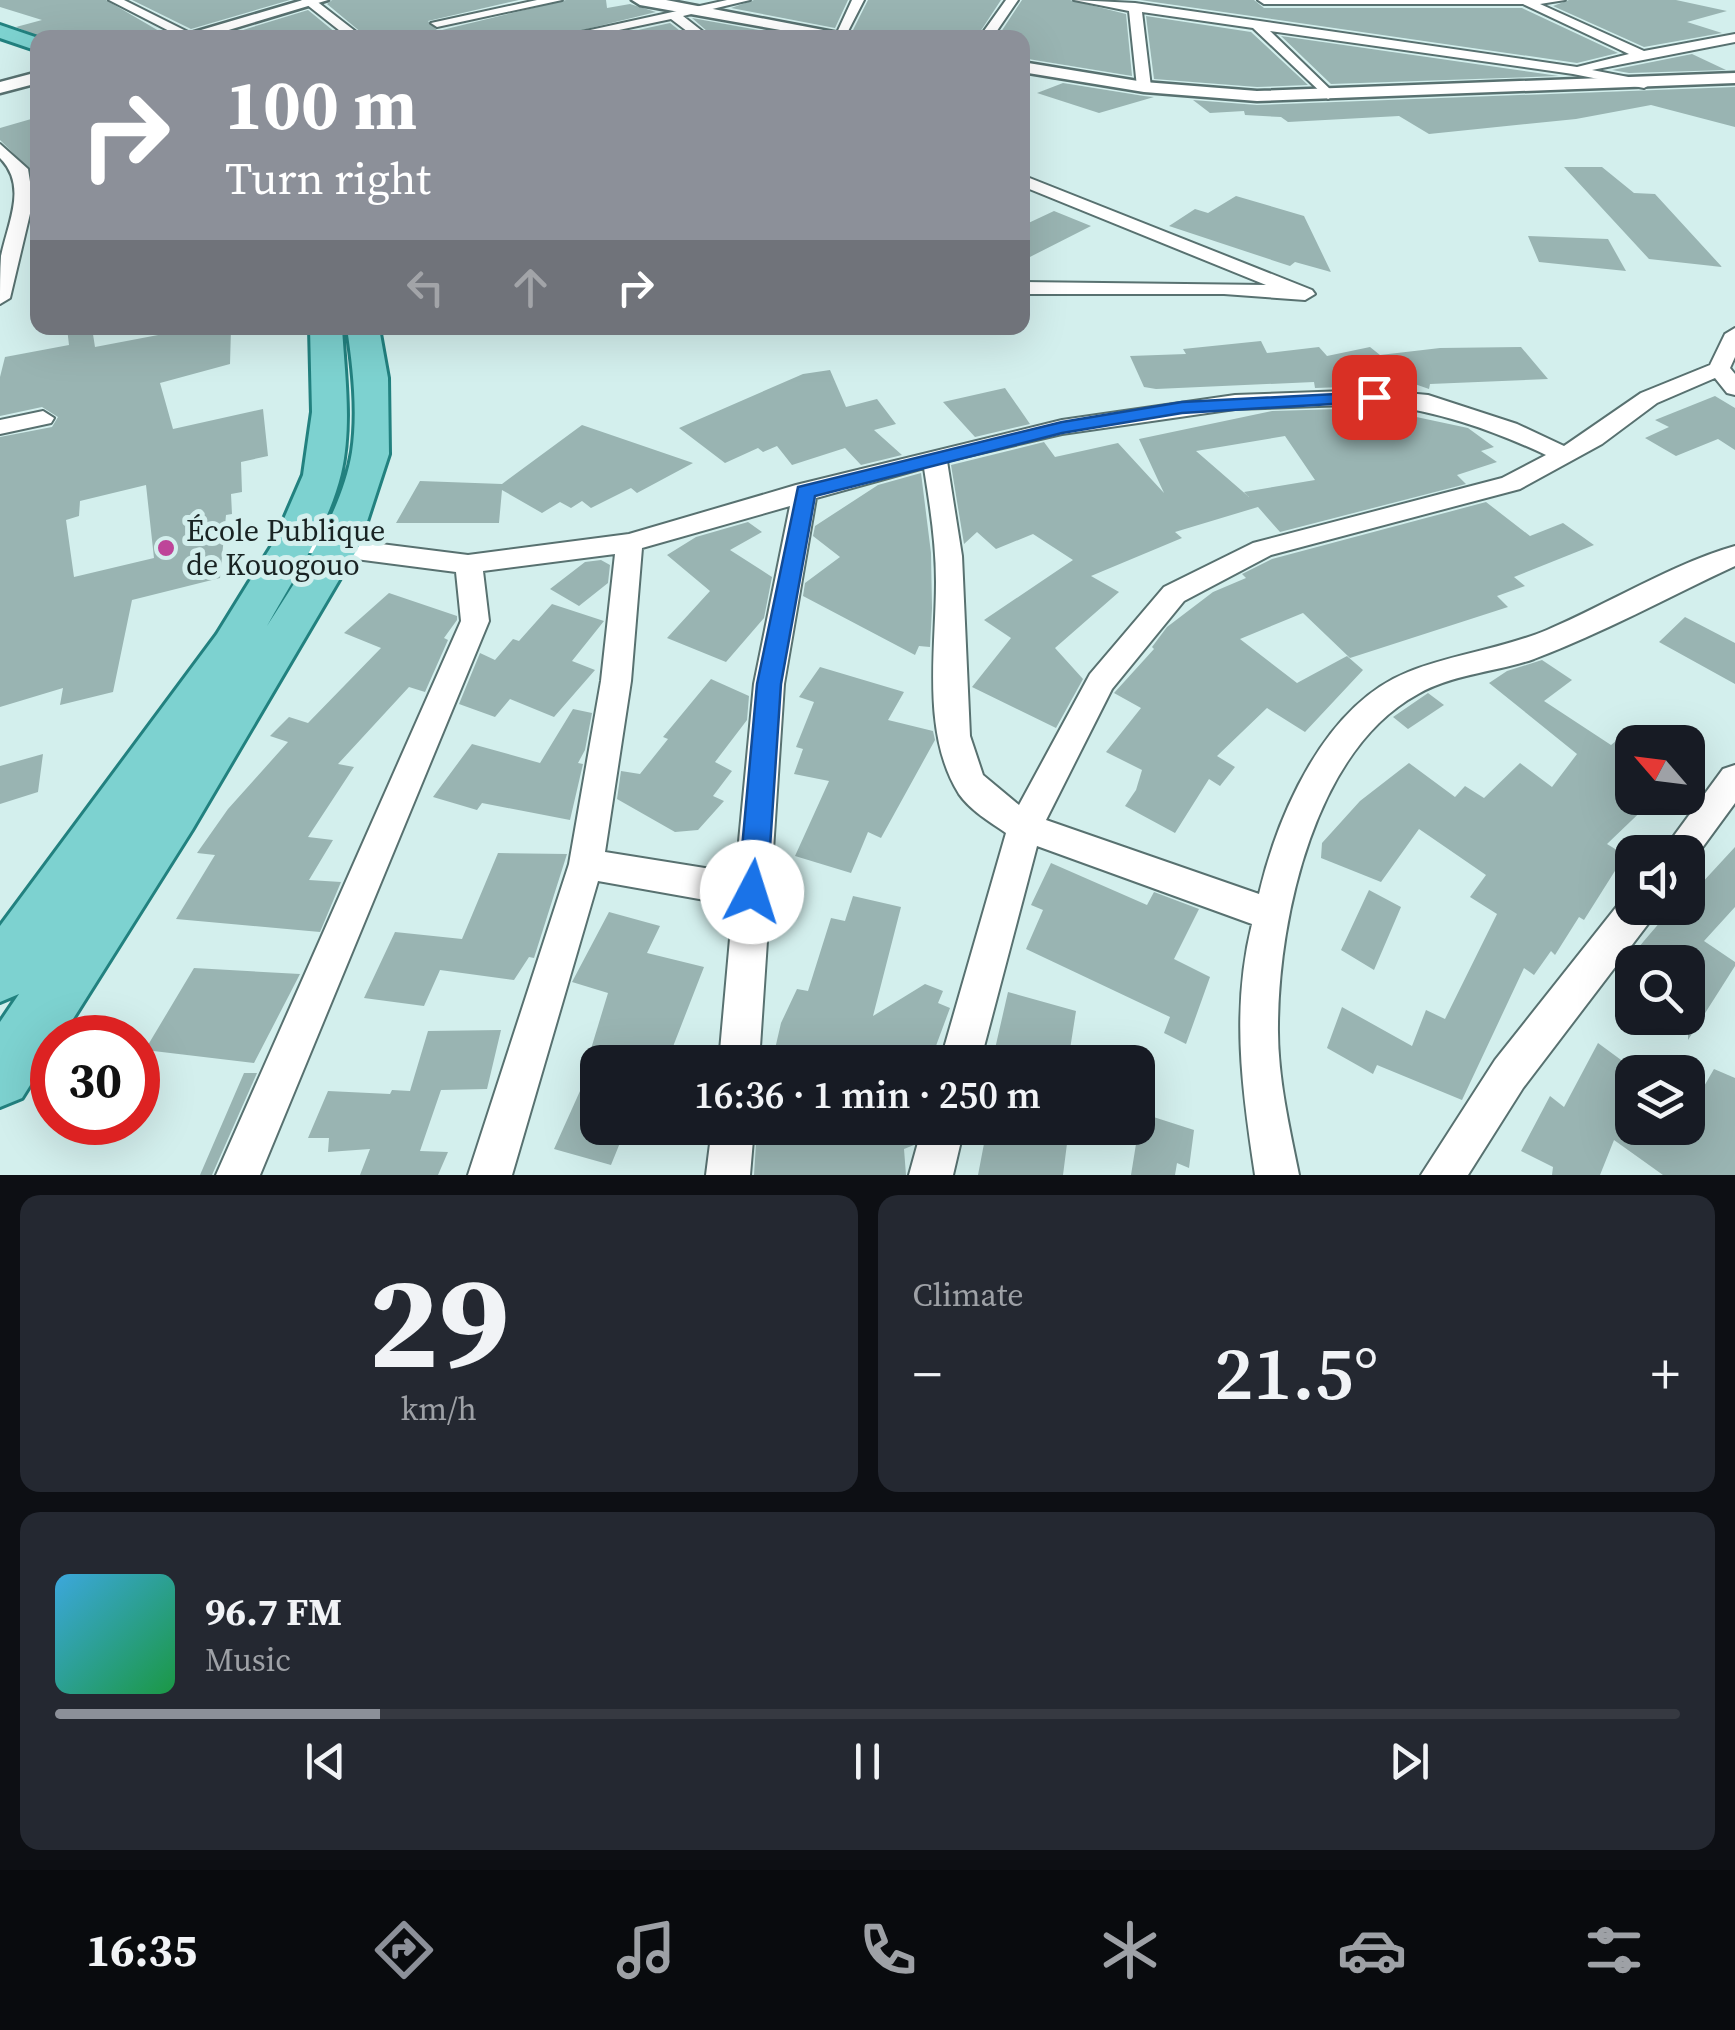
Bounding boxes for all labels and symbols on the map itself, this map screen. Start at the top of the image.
pin [1332,355,1417,440]
place label: École Publique de Kouogouo [186,510,385,585]
marker: École Publique de Kouogouo [155,537,177,559]
north arrow [1615,725,1705,815]
position arrow [700,840,804,944]
speed limit sign: 30 [30,1015,160,1145]

